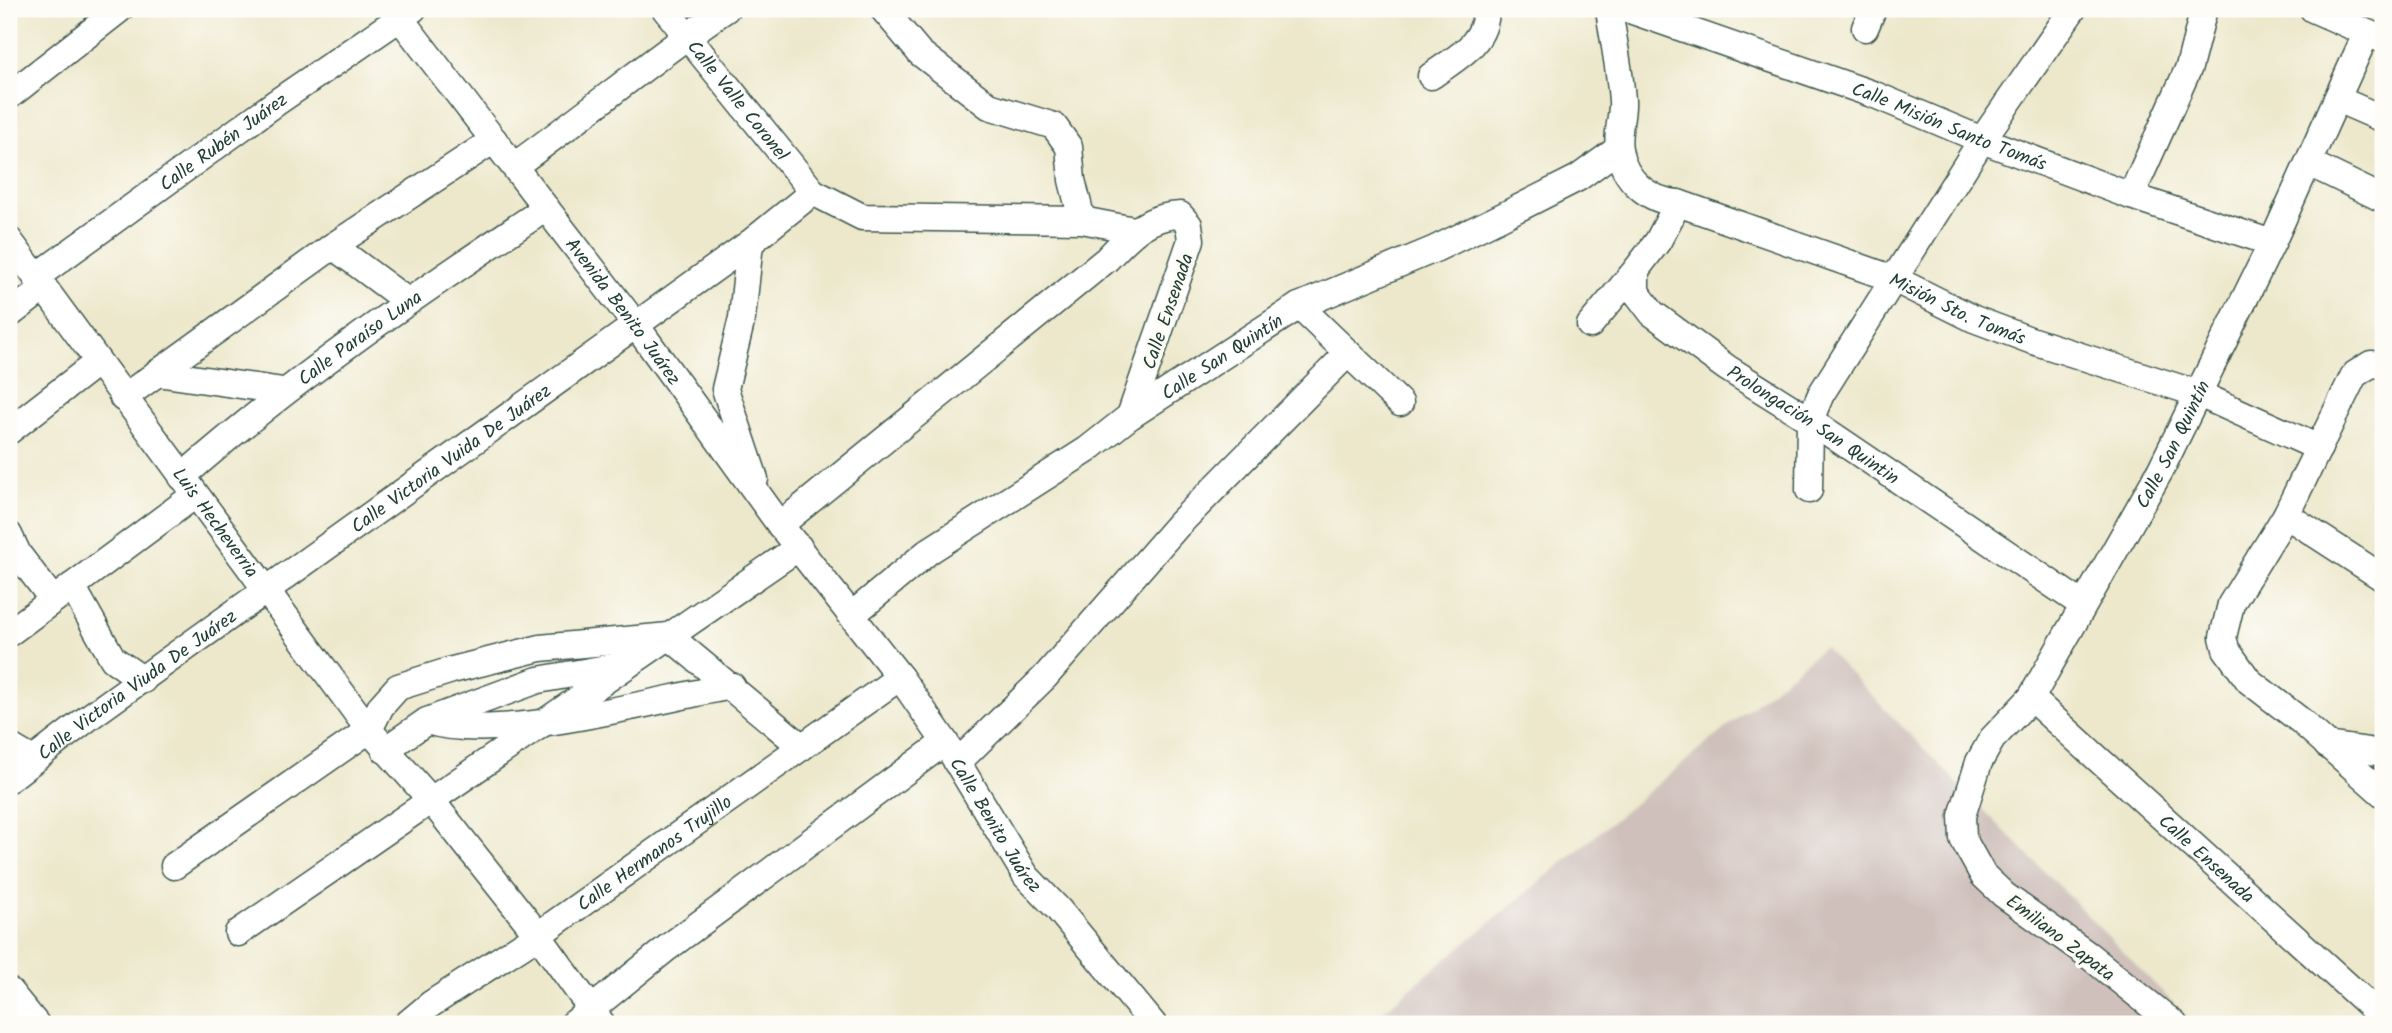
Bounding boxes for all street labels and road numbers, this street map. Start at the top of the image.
street label: Calle Valle Coronel [679,34,796,169]
street label: Calle Misión Santo Tomás [1847,75,2051,180]
street label: Calle Rubén Juárez [154,86,294,200]
street label: Avenida Benito Juárez [557,232,688,392]
street label: Calle Ensenada [1135,250,1203,374]
street label: Misión Sto. Tomás [1883,266,2030,354]
street label: Calle Paraíso Luna [292,283,429,394]
street label: Calle San Quintín [1156,307,1290,409]
street label: Prolongación San Quintin [1720,359,1905,493]
street label: Calle San Quintín [2129,376,2219,515]
street label: Calle Victoria Vuida De Juárez [345,377,558,542]
street label: Luis Hecheverria [164,462,265,585]
street label: Calle Victoria Viuda De Juárez [32,603,244,769]
street label: Calle Benito Juárez [941,752,1048,901]
street label: Calle Hermanos Trujillo [571,788,739,920]
street label: Calle Ensenada [2151,808,2261,911]
street label: Emiliano Zapata [1999,887,2121,990]

